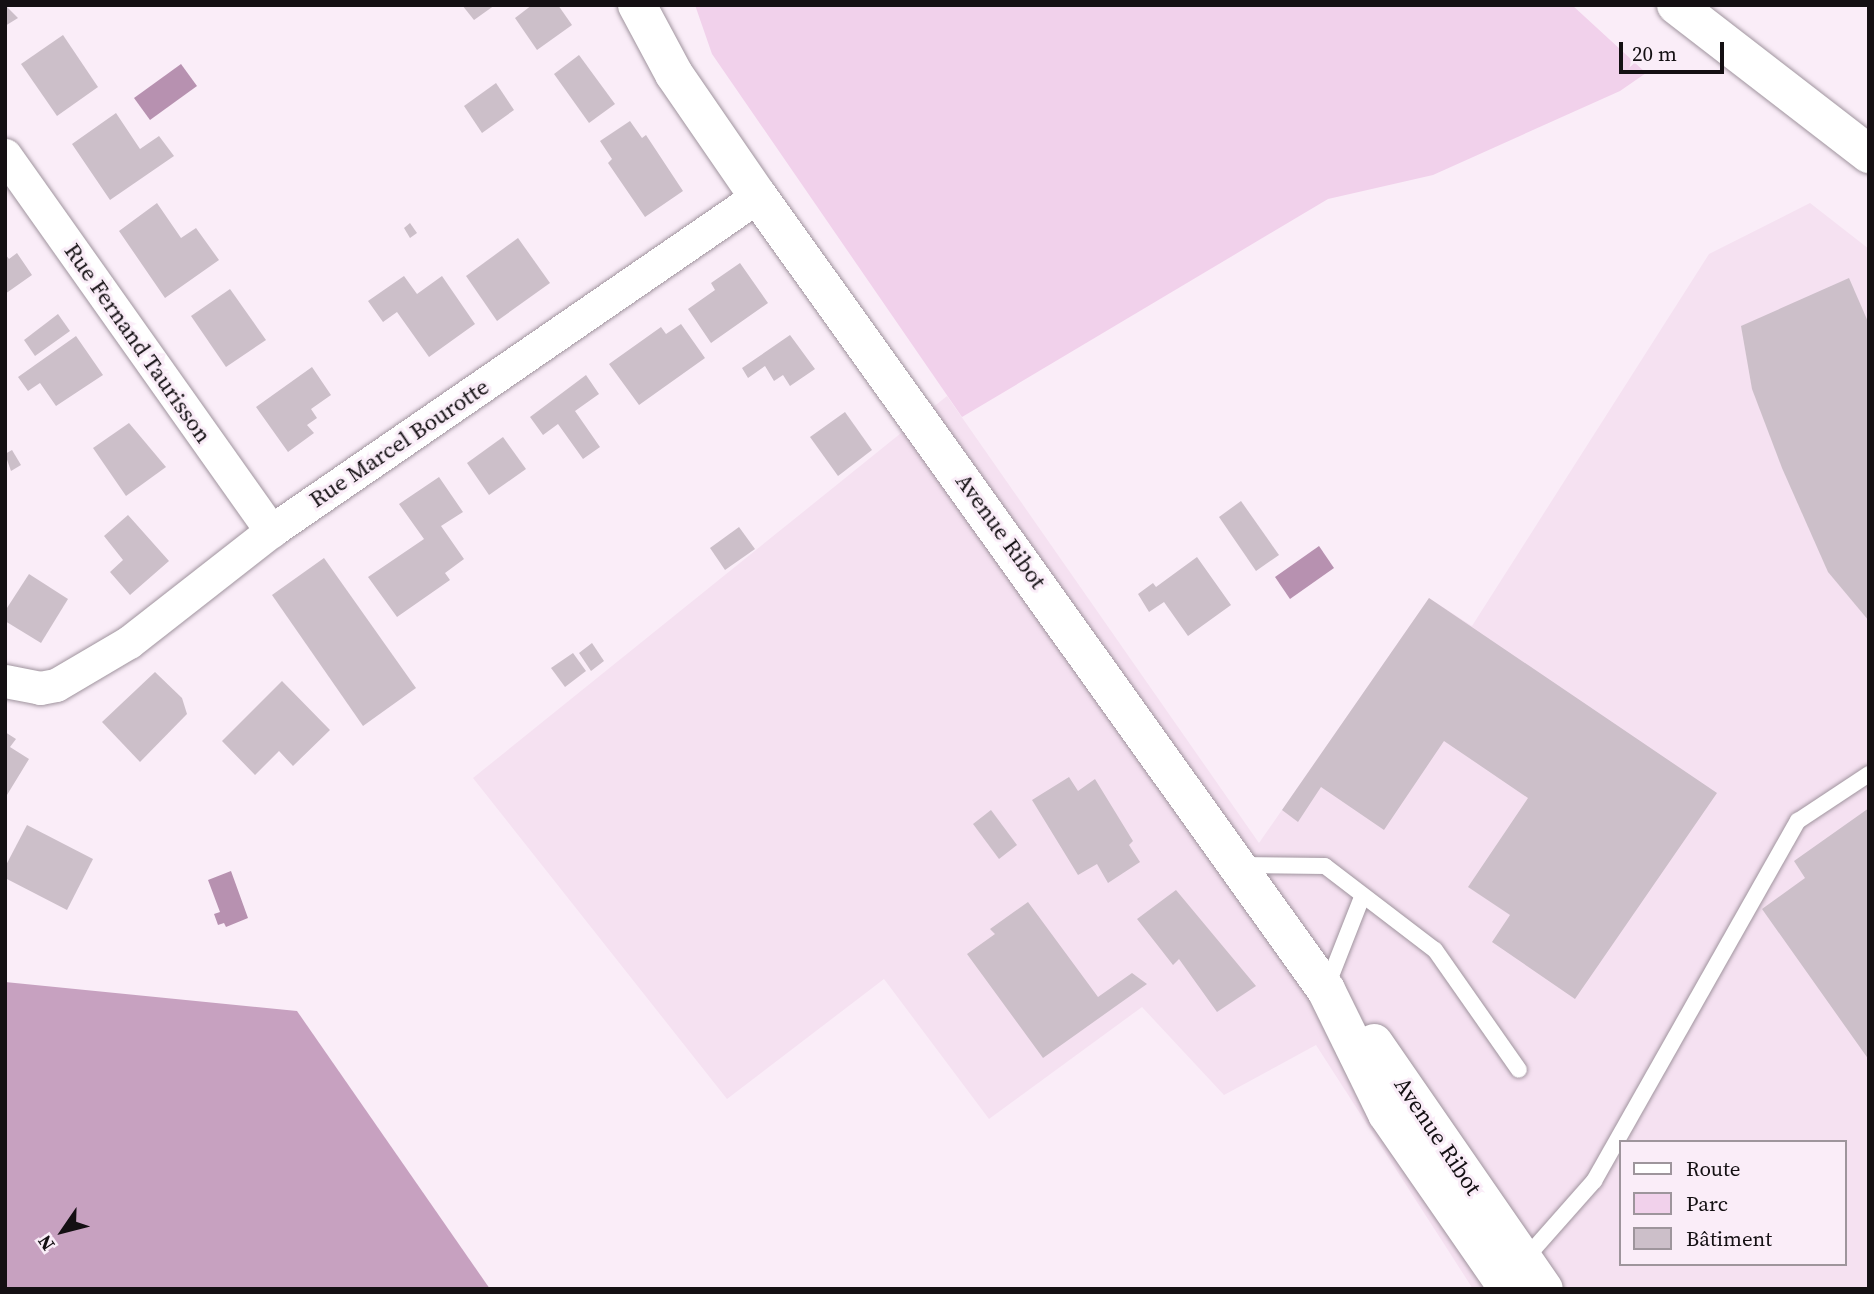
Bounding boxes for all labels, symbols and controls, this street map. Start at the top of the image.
scale bar [1622,28,1727,72]
text: 20 m [1632,39,1677,68]
street label: Rue Fernand Taurisson [58,238,218,448]
street label: Rue Marcel Bourotte [304,373,494,513]
street label: Avenue Ribot [950,468,1052,594]
street label: Avenue Ribot [1389,1072,1487,1200]
legend [1618,1140,1846,1266]
text: Route [1686,1154,1741,1183]
text: Parc [1686,1189,1728,1218]
north arrow [28,1196,98,1266]
text: Bâtiment [1686,1224,1772,1253]
text: N [31,1230,60,1256]

